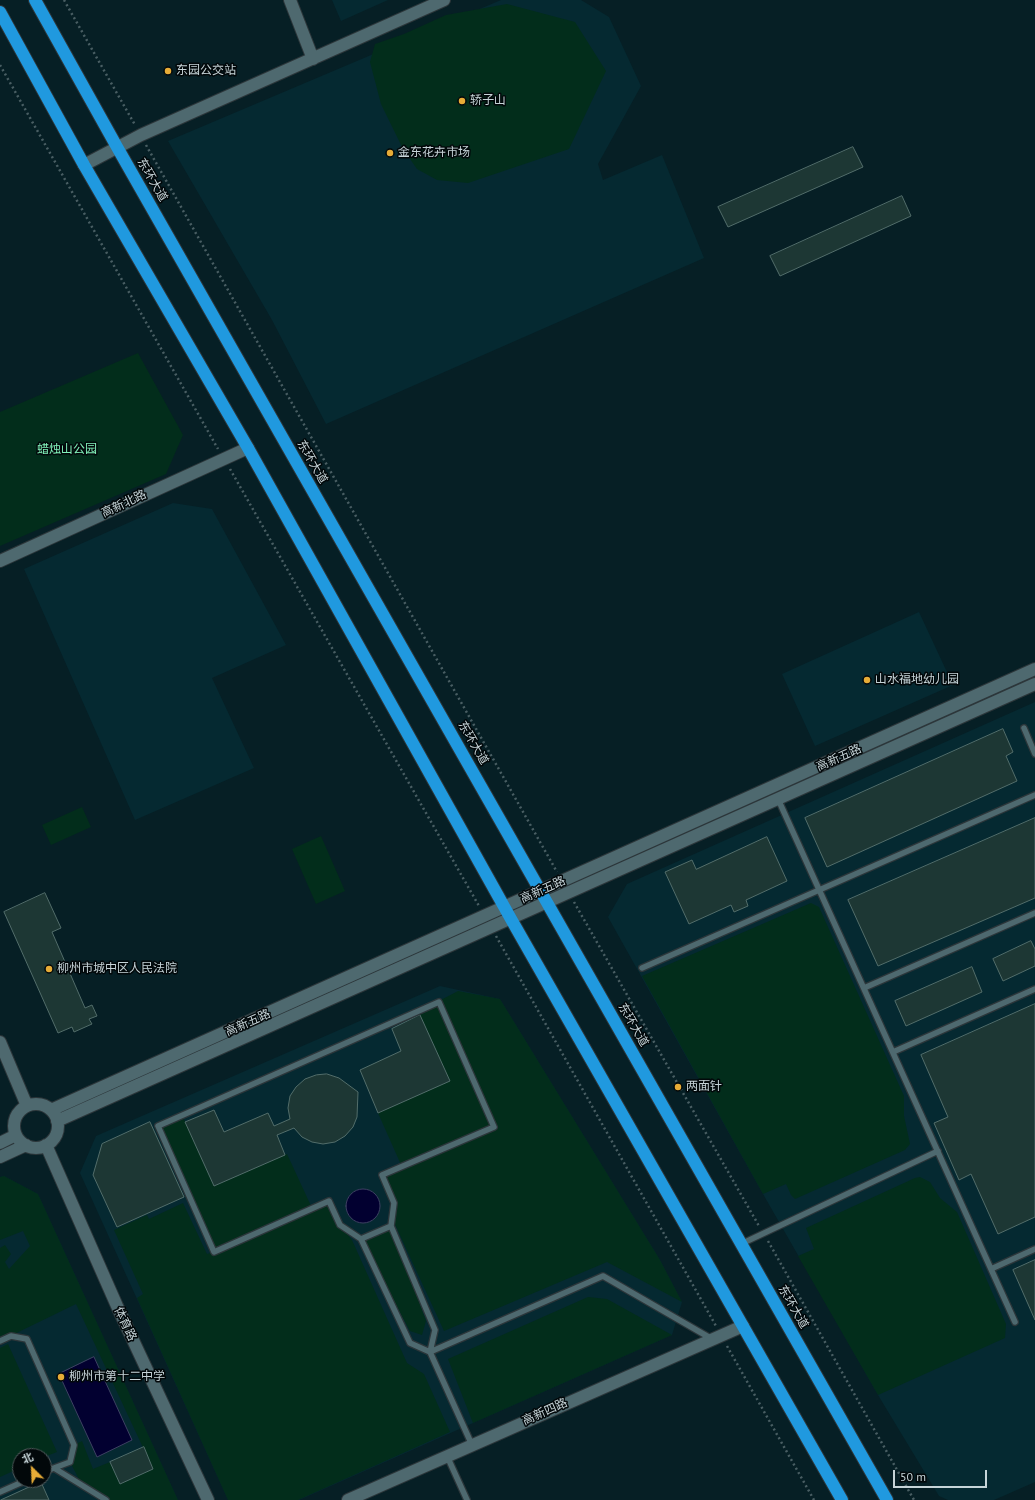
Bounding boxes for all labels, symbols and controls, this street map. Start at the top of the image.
place label: 东园公交站 [176,64,236,78]
marker: 东园公交站 [163,66,173,76]
place label: 轿子山 [470,94,506,108]
marker: 轿子山 [457,96,467,106]
place label: 金东花卉市场 [398,146,470,160]
marker: 金东花卉市场 [385,148,395,158]
street label: 东环大道 [134,156,170,204]
street label: 东环大道 [294,438,330,486]
park label: 蜡烛山公园 [37,443,97,457]
street label: 高新北路 [99,487,149,521]
place label: 山水福地幼儿园 [875,673,959,687]
marker: 山水福地幼儿园 [862,675,872,685]
street label: 东环大道 [455,719,491,767]
street label: 高新五路 [814,742,864,774]
street label: 高新五路 [518,874,568,906]
place label: 柳州市城中区人民法院 [57,962,177,976]
marker: 柳州市城中区人民法院 [44,964,54,974]
street label: 东环大道 [615,1001,651,1049]
street label: 高新五路 [223,1007,273,1039]
place label: 两面针 [686,1080,722,1094]
marker: 两面针 [673,1082,683,1092]
street label: 东环大道 [775,1283,811,1331]
street label: 体育路 [111,1305,139,1343]
place label: 柳州市第十二中学 [69,1370,165,1384]
marker: 柳州市第十二中学 [56,1372,66,1382]
street label: 高新四路 [520,1396,570,1428]
north arrow [12,1448,52,1488]
text: 北 [20,1449,35,1467]
scale bar [895,1462,989,1488]
text: 50 m [900,1469,926,1484]

